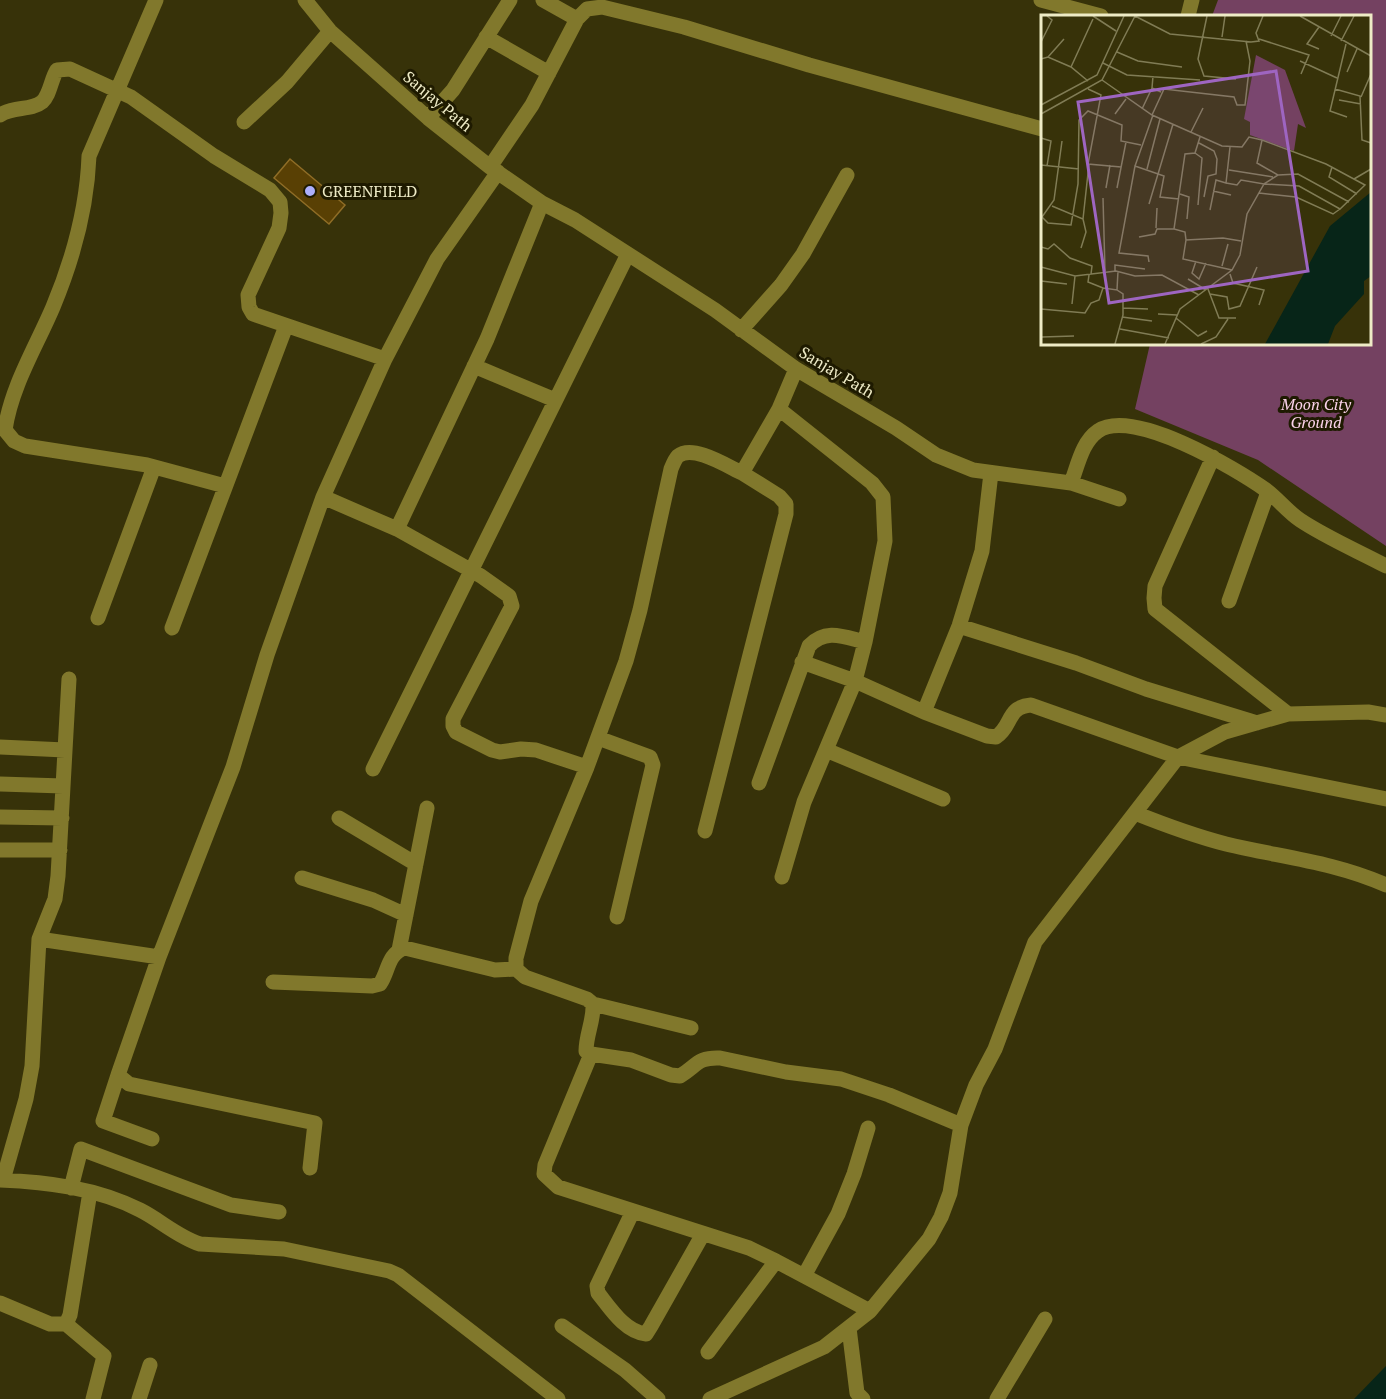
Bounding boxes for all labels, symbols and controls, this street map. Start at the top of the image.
inset map [1041,15,1371,345]
street label: Sanjay Path [399,66,478,137]
place label: GREENFIELD [322,180,417,202]
marker: GREENFIELD [303,184,317,198]
street label: Sanjay Path [795,341,879,403]
park label: Moon City Ground [1280,393,1352,433]

